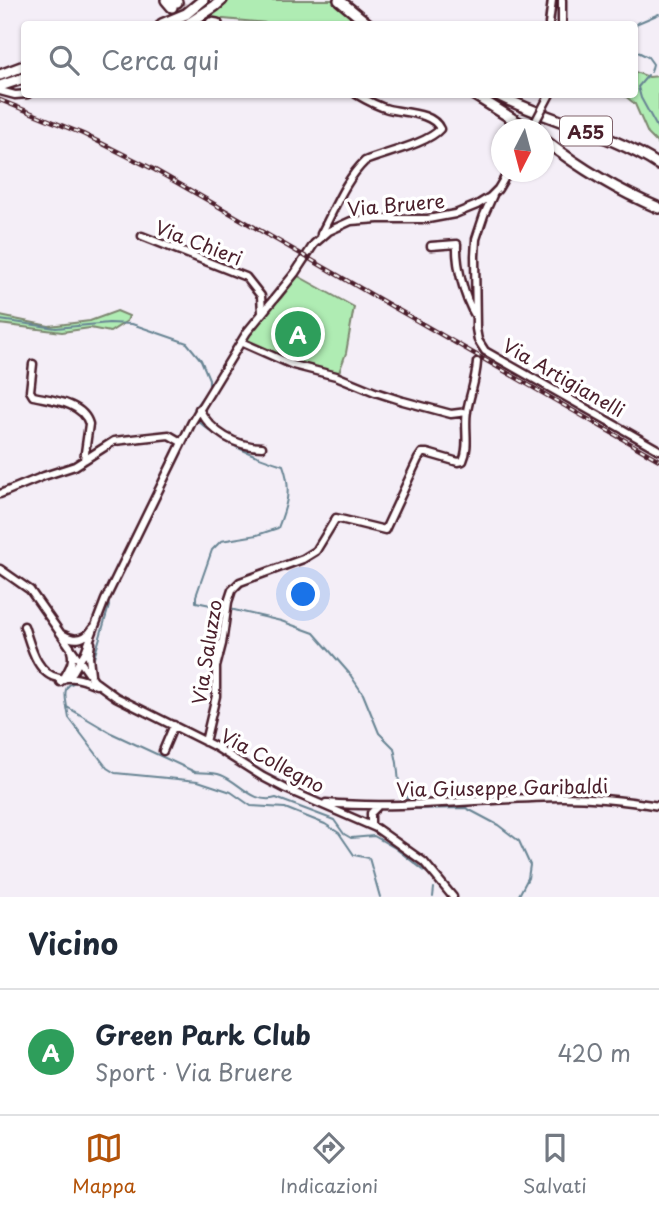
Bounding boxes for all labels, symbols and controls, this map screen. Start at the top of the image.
search box [21,21,638,98]
text: Cerca qui [101,40,220,79]
icon: search [45,41,83,79]
road number: A55 [560,116,612,146]
north arrow [491,119,554,182]
street label: Via Bruere [346,186,446,222]
street label: Via Chieri [151,213,247,271]
pin: A [275,308,321,360]
street label: Via Artigianelli [498,331,630,423]
your location [286,577,320,611]
street label: Via Saluzzo [184,598,228,706]
street label: Via Collegno [216,721,330,799]
street label: Via Giuseppe Garibaldi [396,771,608,803]
text: Vicino [28,920,118,965]
text: Green Park Club [95,1015,311,1054]
text: A [42,1035,60,1070]
text: 420 m [557,1035,631,1070]
text: Sport · Via Bruere [95,1054,293,1089]
tab: Mappa [72,1129,136,1199]
tab: Indicazioni [280,1129,378,1199]
tab: Salvati [523,1129,587,1199]

